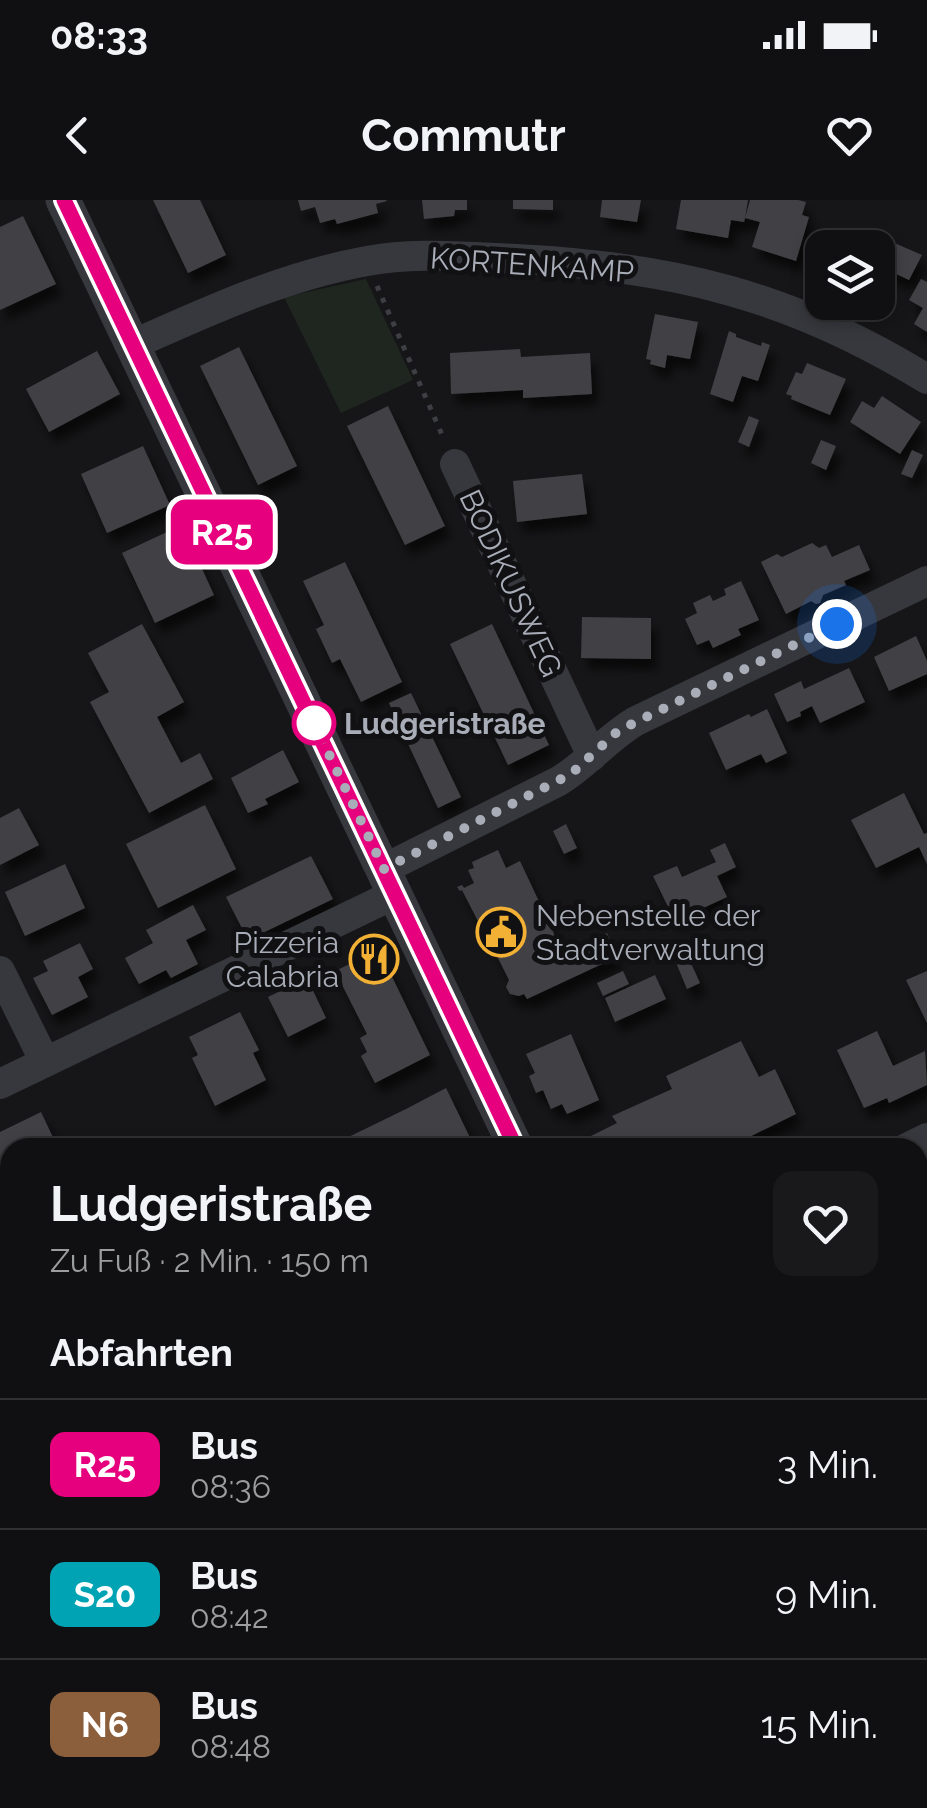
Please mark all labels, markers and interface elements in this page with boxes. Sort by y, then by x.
text: 08:33 [50,13,148,58]
icon: back [50,108,105,163]
icon: heart [822,108,877,163]
text: Commutr [361,109,566,162]
map controls [805,230,895,320]
button: layers [805,230,895,320]
street label: KORTENKAMP [429,240,635,290]
street label: BODIKUSWEG [453,484,569,682]
line badge: R25 [164,500,280,564]
text: R25 [191,512,253,553]
your location [812,599,862,649]
marker: Ludgeristraße [293,702,335,744]
place label: Ludgeristraße [344,706,545,741]
place label: Nebenstelle der Stadtverwaltung [536,898,765,967]
public building icon: Nebenstelle der Stadtverwaltung [475,906,527,958]
place label: Pizzeria Calabria [226,925,339,994]
restaurant icon: Pizzeria Calabria [348,933,400,985]
button: heart [773,1171,878,1276]
text: Ludgeristraße [50,1176,372,1232]
text: Zu Fuß · 2 Min. · 150 m [50,1242,369,1279]
text: Abfahrten [50,1330,233,1375]
text: Bus [190,1423,258,1468]
text: 3 Min. [777,1442,878,1487]
text: R25 [74,1444,136,1485]
text: 08:36 [190,1468,271,1505]
text: Bus [190,1553,258,1598]
text: 9 Min. [775,1572,878,1617]
text: S20 [74,1574,136,1615]
text: 08:42 [190,1598,269,1635]
text: Bus [190,1683,258,1728]
text: 15 Min. [760,1702,878,1747]
text: N6 [81,1704,129,1745]
text: 08:48 [190,1728,271,1765]

